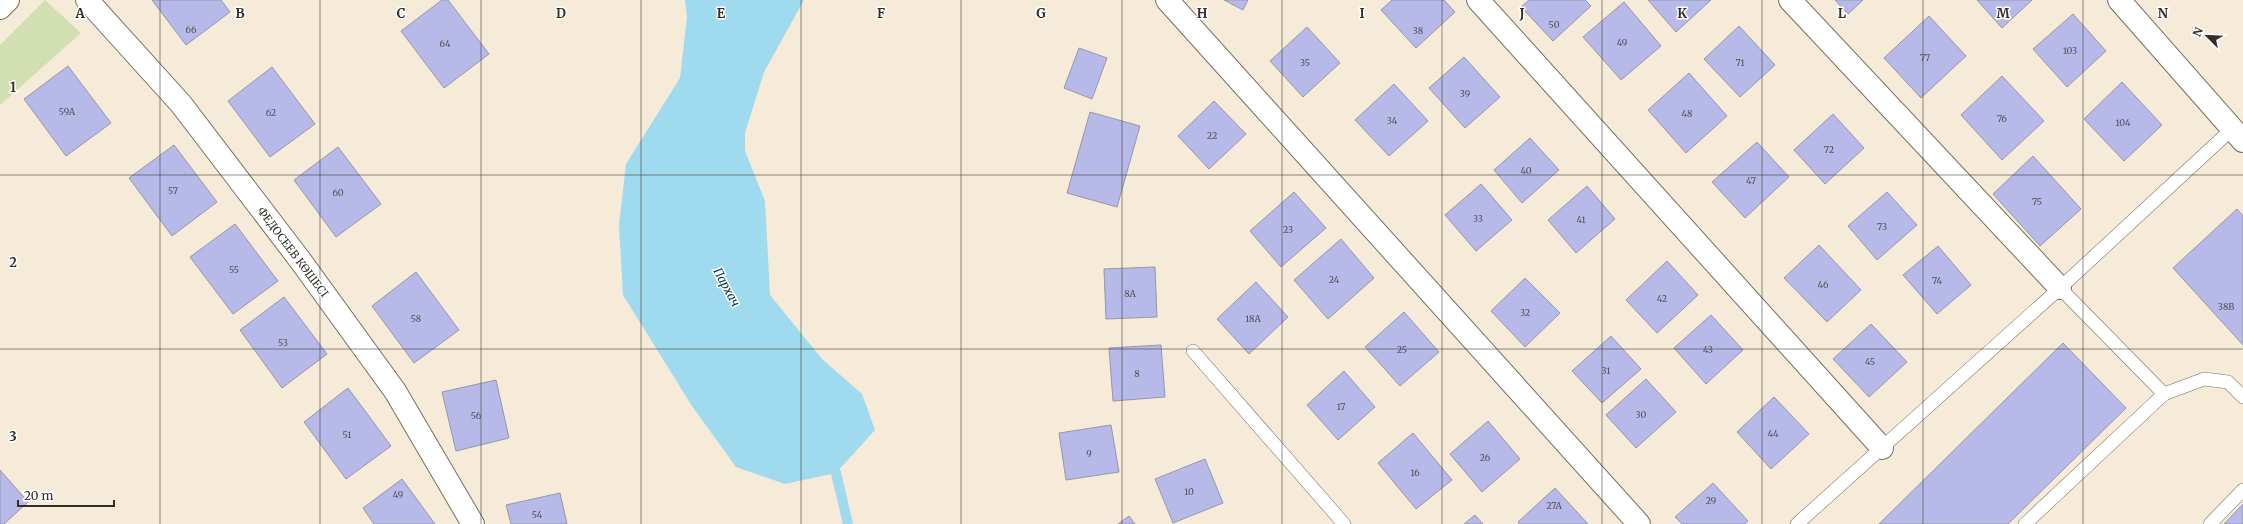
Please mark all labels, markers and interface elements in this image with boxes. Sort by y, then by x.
text: A [74,5,85,22]
text: B [235,5,245,22]
text: C [397,5,406,22]
text: D [556,5,566,22]
text: E [717,5,726,22]
text: F [877,5,885,22]
text: G [1036,5,1046,22]
text: H [1197,5,1208,22]
text: I [1359,5,1365,22]
text: J [1518,5,1525,22]
text: K [1677,5,1687,22]
text: L [1838,5,1847,22]
text: M [1996,5,2010,22]
text: N [2158,5,2169,22]
north arrow [2187,16,2227,56]
house number: 50 [1549,19,1560,30]
house number: 66 [186,24,197,35]
house number: 38 [1413,25,1423,36]
text: N [2190,25,2206,39]
house number: 49 [1617,37,1627,48]
house number: 64 [440,38,451,49]
house number: 103 [2063,45,2077,56]
house number: 77 [1920,52,1930,63]
house number: 35 [1300,57,1310,68]
house number: 71 [1735,57,1745,68]
text: 1 [10,79,16,96]
house number: 39 [1460,88,1470,99]
house number: 59А [59,106,76,117]
house number: 62 [266,107,276,118]
house number: 48 [1682,108,1692,119]
house number: 76 [1997,113,2008,124]
house number: 34 [1387,115,1398,126]
house number: 104 [2116,117,2131,128]
house number: 22 [1207,130,1217,141]
house number: 72 [1824,144,1834,155]
house number: 40 [1520,165,1532,176]
house number: 47 [1746,175,1756,186]
house number: 57 [168,185,178,196]
house number: 60 [332,187,344,198]
house number: 75 [2032,196,2042,207]
street label: ФЕДОСЕЕВ КӨШЕСІ [255,204,331,300]
house number: 33 [1473,213,1483,224]
house number: 41 [1577,214,1585,225]
house number: 73 [1877,221,1887,232]
house number: 23 [1283,224,1293,235]
text: 2 [9,254,17,271]
house number: 55 [229,264,239,275]
water label: Пархач [710,265,744,309]
house number: 24 [1329,274,1340,285]
house number: 74 [1932,275,1942,286]
house number: 46 [1818,279,1829,290]
house number: 8А [1124,288,1137,299]
house number: 42 [1657,293,1667,304]
house number: 38В [2218,301,2234,312]
house number: 32 [1520,307,1530,318]
house number: 58 [411,313,421,324]
house number: 18А [1245,313,1261,324]
house number: 53 [278,337,288,348]
house number: 25 [1397,344,1407,355]
house number: 43 [1703,344,1713,355]
house number: 45 [1865,356,1875,367]
house number: 31 [1602,365,1610,376]
house number: 8 [1134,368,1140,379]
house number: 17 [1337,401,1345,412]
house number: 30 [1636,409,1647,420]
house number: 56 [471,410,482,421]
text: 3 [9,428,17,445]
house number: 44 [1767,428,1779,439]
house number: 51 [343,429,351,440]
house number: 9 [1086,448,1092,459]
house number: 26 [1480,452,1491,463]
house number: 16 [1410,467,1420,478]
scale bar [18,482,114,508]
house number: 10 [1184,486,1194,497]
text: 20 m [24,488,53,503]
house number: 49 [393,489,403,500]
house number: 29 [1706,495,1716,506]
house number: 27А [1546,500,1562,511]
house number: 54 [532,509,543,520]

